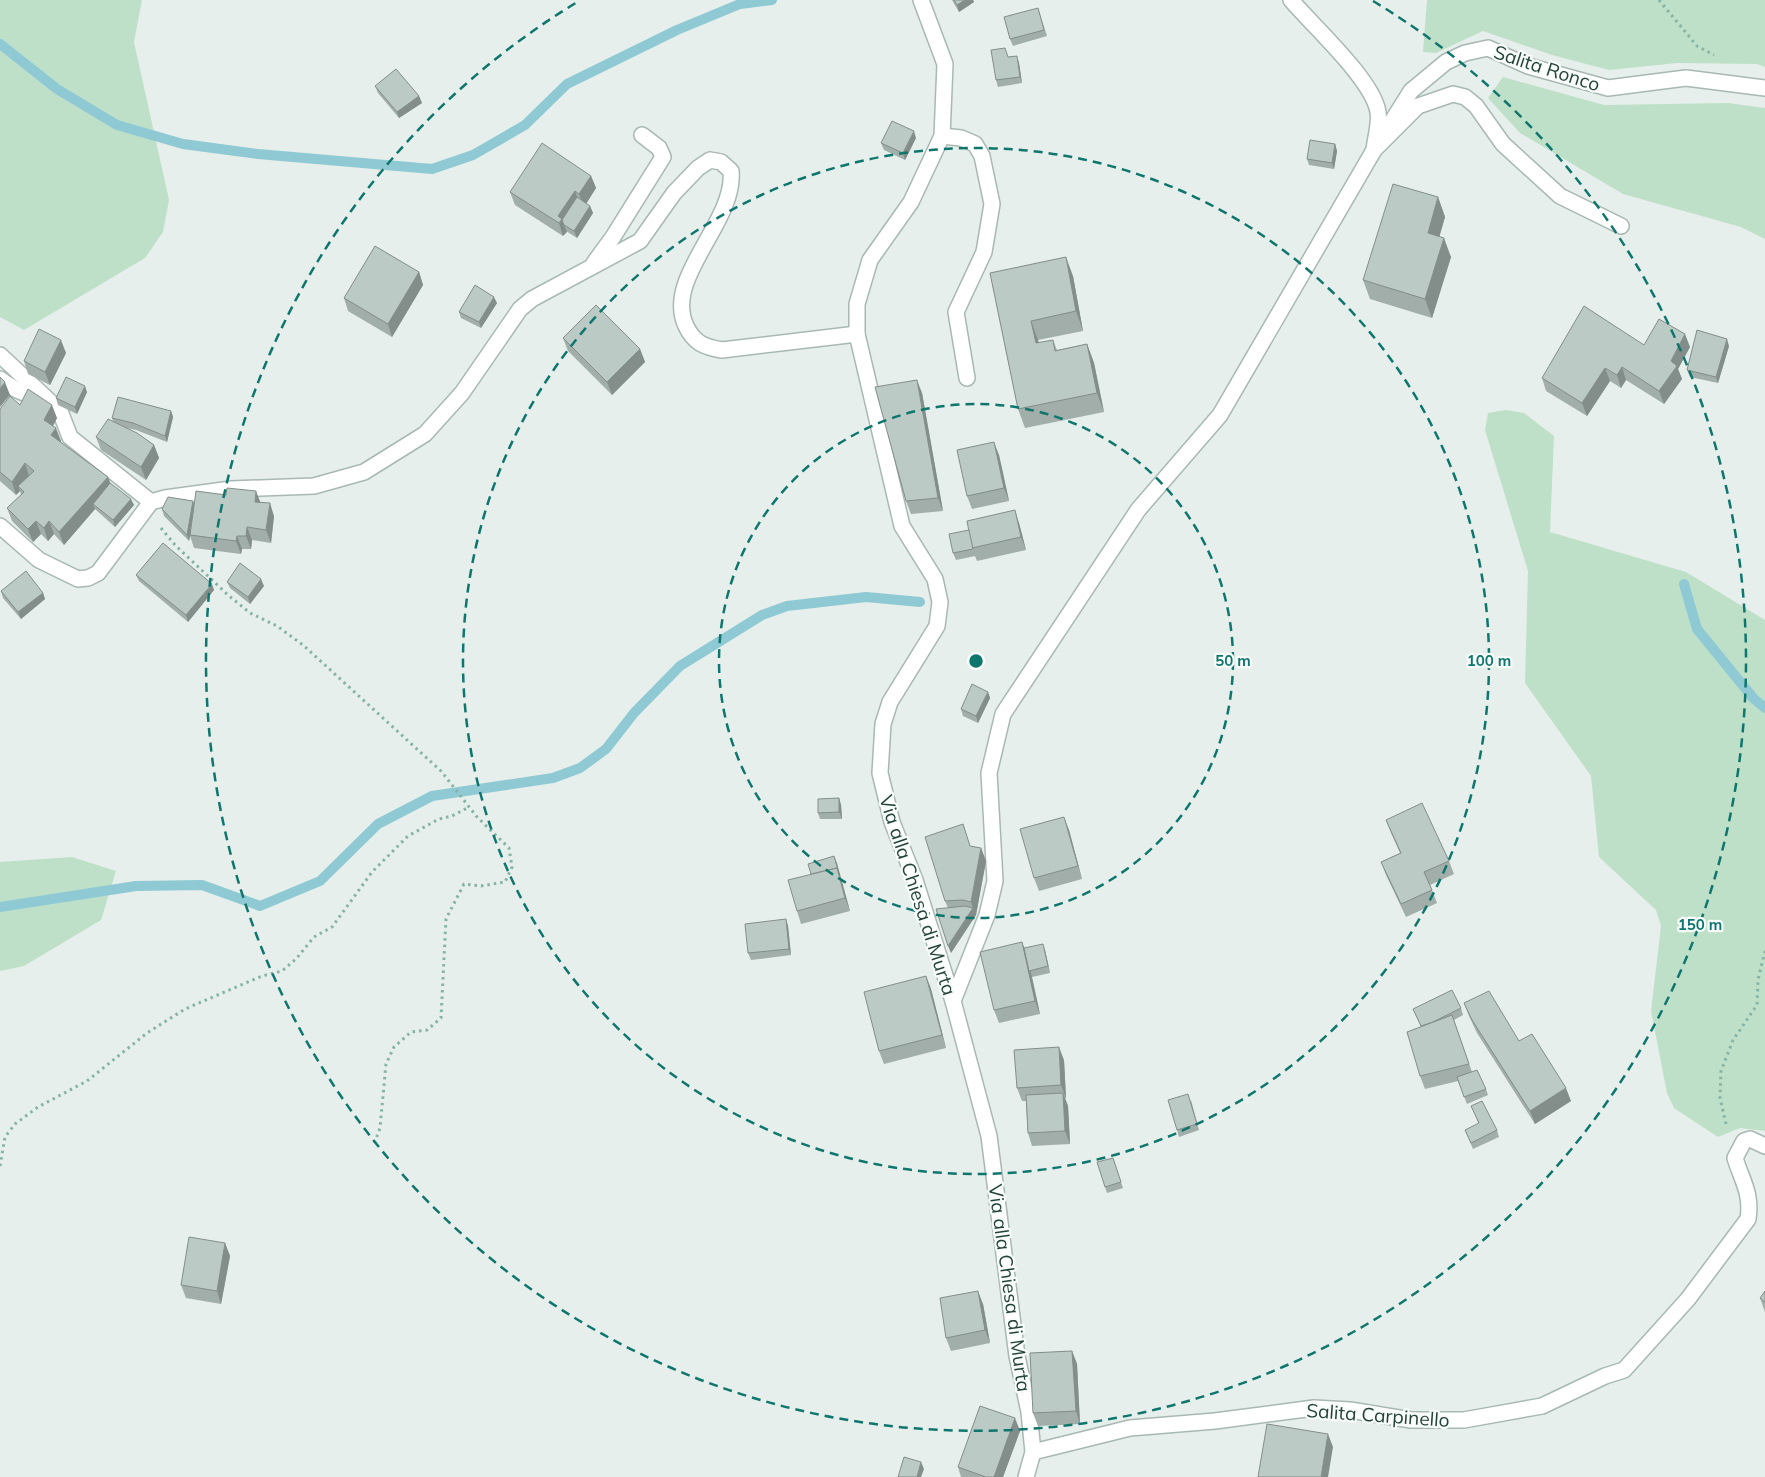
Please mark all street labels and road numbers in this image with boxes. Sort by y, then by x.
street label: Salita Ronco [1491,40,1603,96]
street label: Via alla Chiesa di Murta [874,792,962,998]
street label: Via alla Chiesa di Murta [984,1183,1036,1393]
street label: Salita Carpinello [1306,1398,1450,1432]

